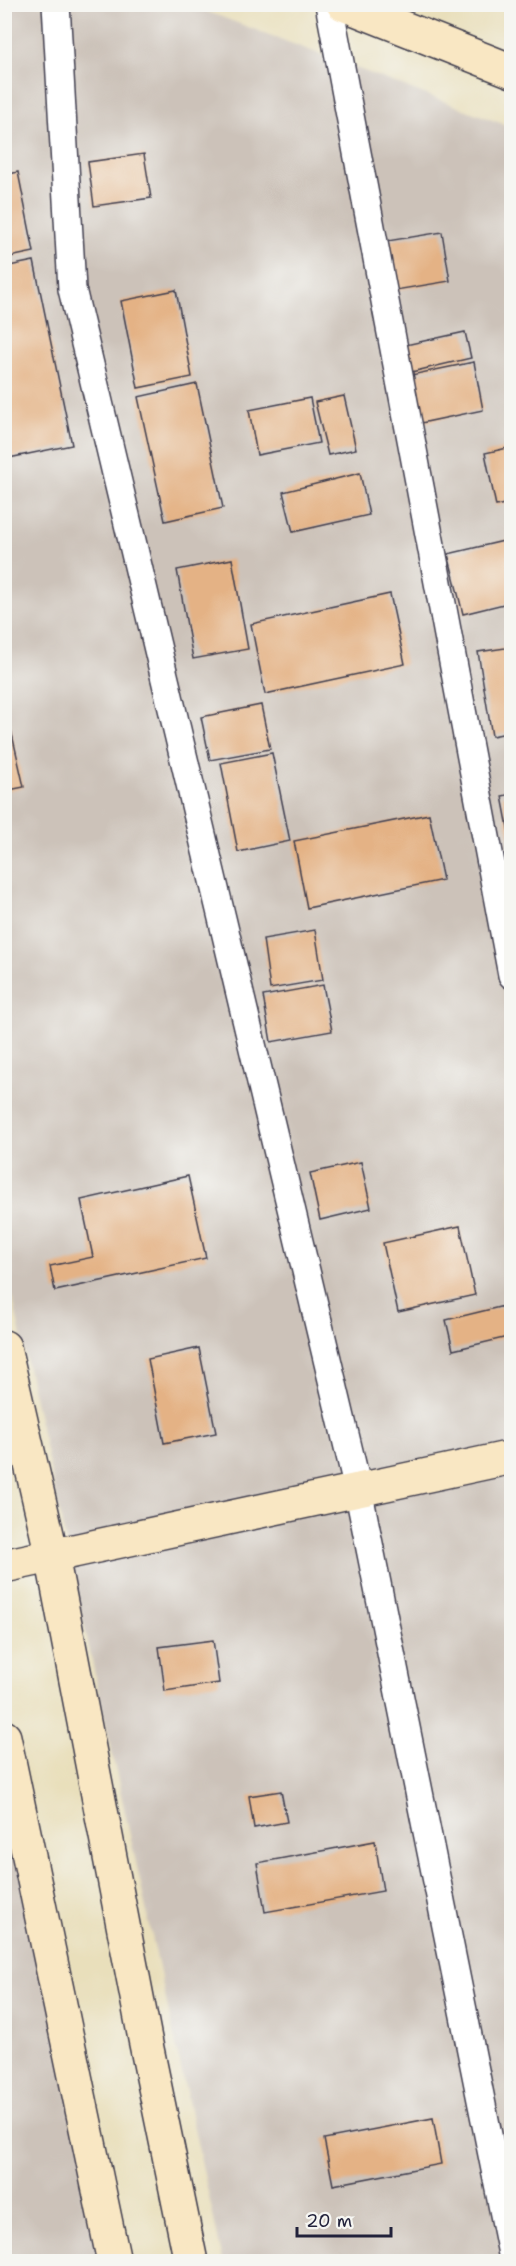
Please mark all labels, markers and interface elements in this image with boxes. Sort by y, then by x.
scale bar [297,2200,392,2238]
text: 20 m [306,2209,352,2233]

